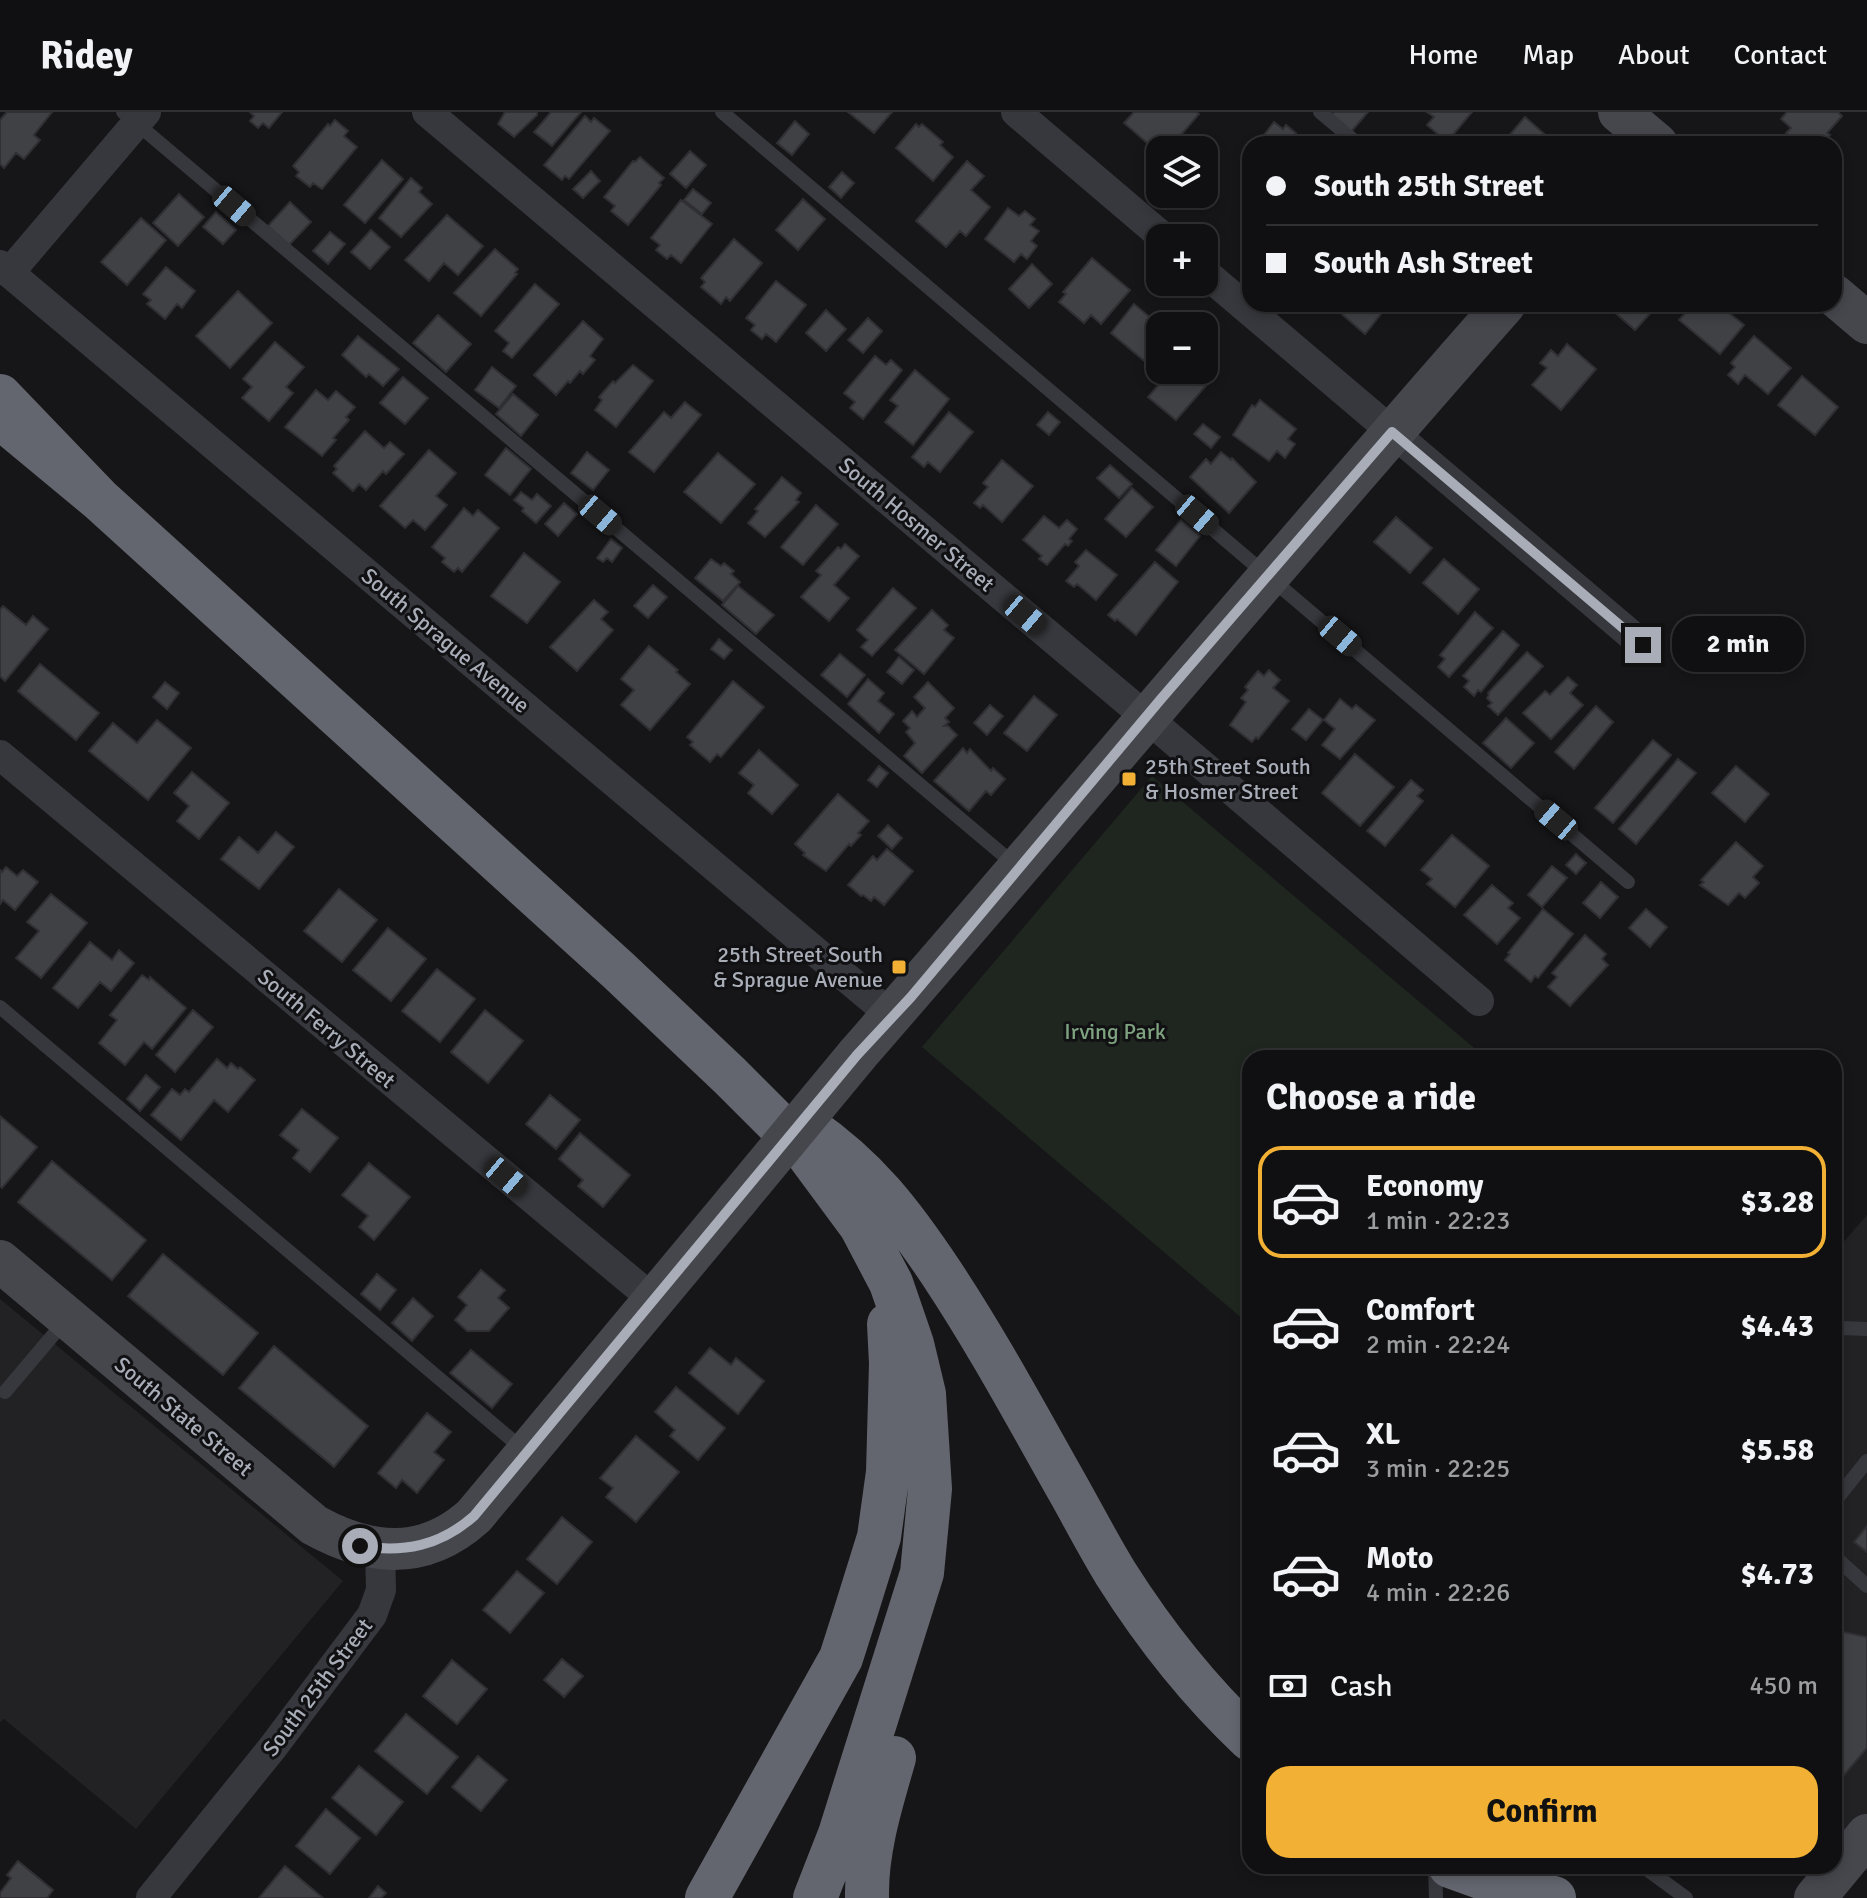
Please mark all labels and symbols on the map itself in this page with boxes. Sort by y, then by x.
car [208,181,260,231]
street label: South Hosmer Street [833,451,1000,598]
car [574,490,626,540]
car [1171,490,1223,540]
street label: South Sprague Avenue [356,562,535,719]
car [999,590,1051,640]
car [1314,611,1366,661]
callout: 2 min [1671,617,1803,673]
route end [1625,627,1661,663]
place label: 25th Street South & Hosmer Street [1145,753,1311,805]
marker: 25th Street South & Hosmer Street [1120,770,1138,788]
car [1530,795,1582,845]
place label: 25th Street South & Sprague Avenue [713,941,883,993]
marker: 25th Street South & Sprague Avenue [890,958,908,976]
street label: South Ferry Street [252,963,401,1094]
park label: Irving Park [1064,1018,1166,1045]
car [480,1152,532,1202]
street label: South State Street [109,1351,258,1482]
route start [342,1528,378,1564]
street label: South 25th Street [257,1613,378,1762]

